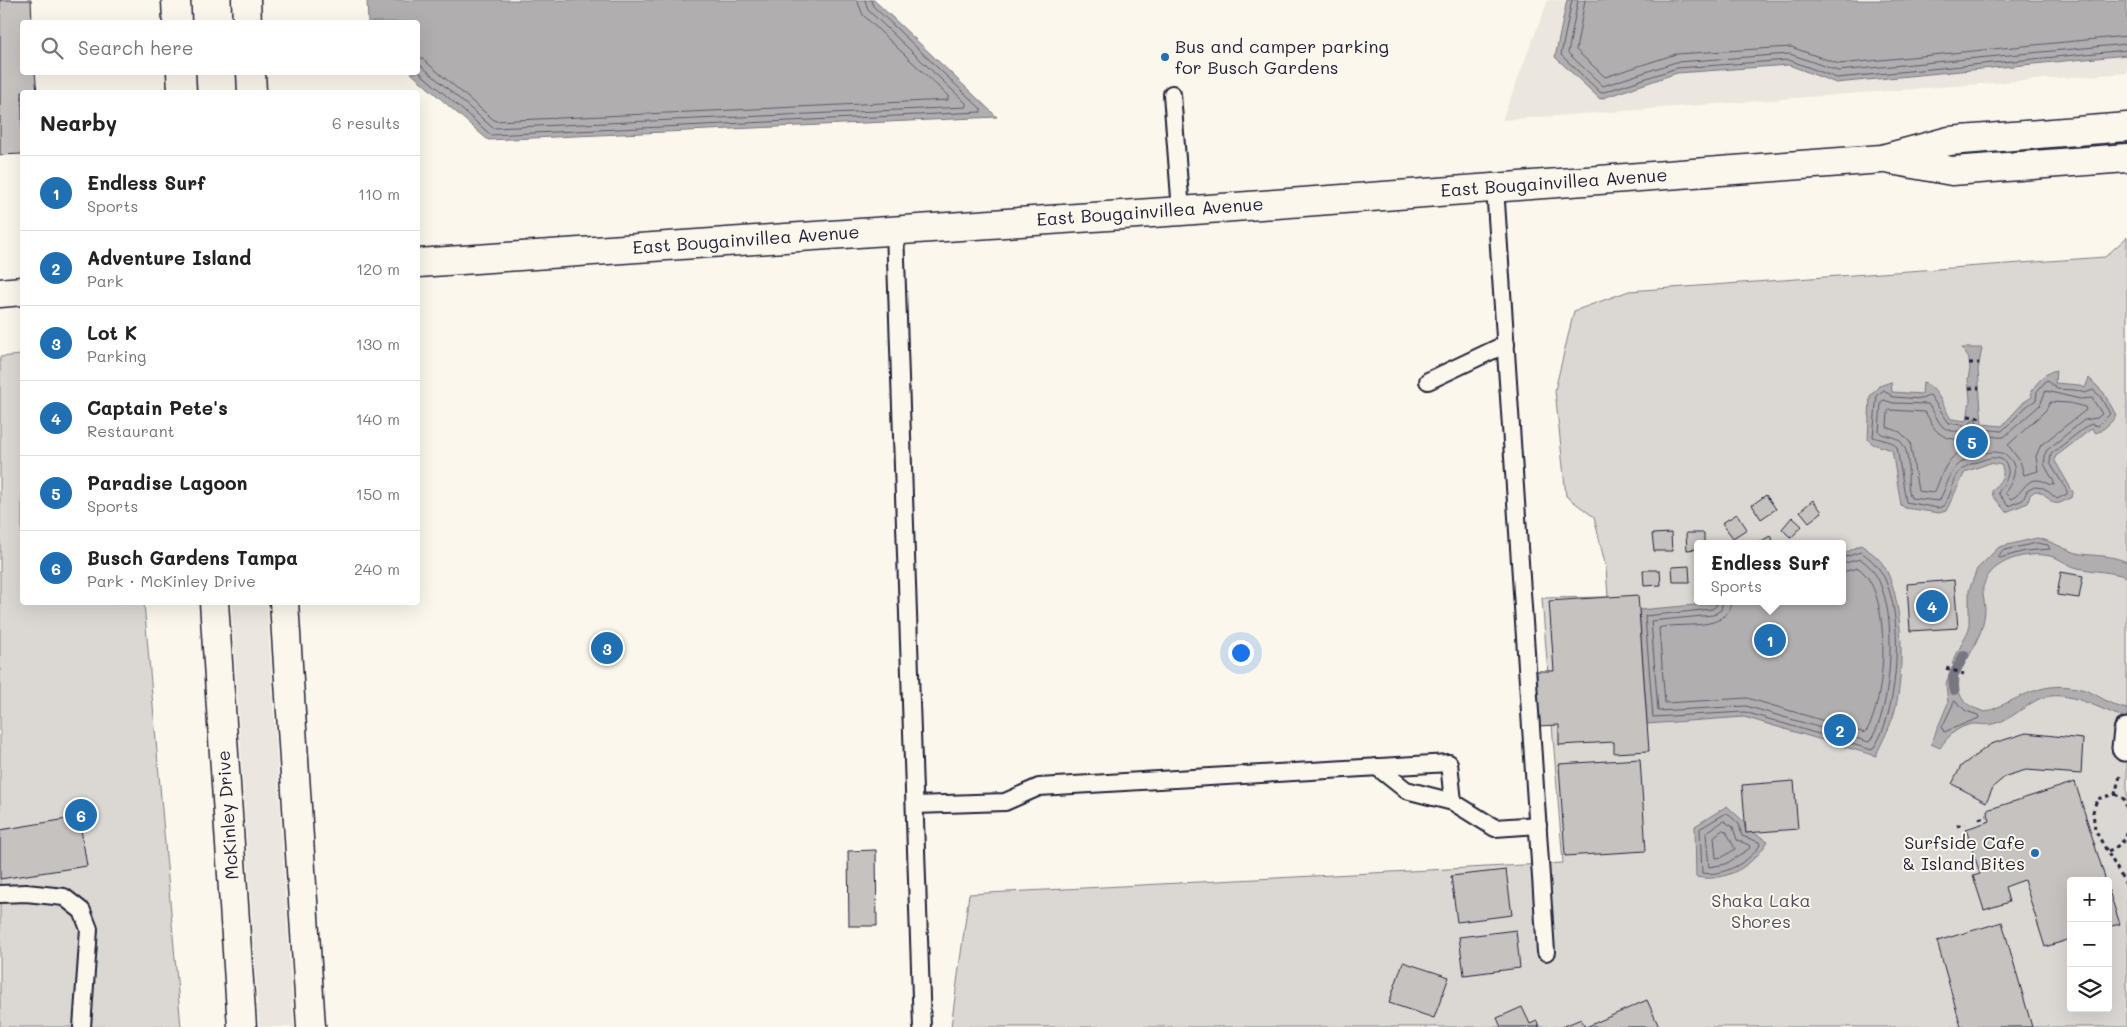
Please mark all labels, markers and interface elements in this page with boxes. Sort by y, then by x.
search box [20,20,420,75]
icon: search [38,34,66,62]
place label: Bus and camper parking for Busch Gardens [1175,34,1389,79]
text: Search here [78,35,194,60]
marker: Bus and camper parking for Busch Gardens [1159,51,1171,63]
text: Nearby [40,109,117,136]
text: 6 results [332,112,400,133]
street label: East Bougainvillea Avenue [1440,162,1668,202]
text: Endless Surf [87,170,205,195]
text: 1 [52,183,60,204]
text: 110 m [358,183,400,204]
street label: East Bougainvillea Avenue [1036,191,1264,231]
text: Sports [87,195,138,216]
street label: East Bougainvillea Avenue [632,219,860,259]
text: Adventure Island [87,245,251,270]
text: 2 [52,258,60,279]
text: 120 m [356,258,400,279]
text: Park [87,270,123,291]
text: Lot K [87,320,137,345]
text: 3 [51,333,61,354]
text: 130 m [356,333,400,354]
text: Parking [87,345,146,366]
text: Captain Pete's [87,395,228,420]
text: 4 [51,408,61,429]
text: 140 m [356,408,400,429]
text: Restaurant [87,420,175,441]
pin: 5 [1956,423,1988,461]
text: Paradise Lagoon [87,470,247,495]
text: 5 [51,483,61,504]
text: 150 m [356,483,400,504]
text: Sports [87,495,138,516]
popup [1694,540,1846,605]
text: Busch Gardens Tampa [87,545,298,570]
text: Endless Surf [1711,550,1829,575]
text: 6 [51,558,61,579]
text: 240 m [354,558,400,579]
text: Park · McKinley Drive [87,570,256,591]
text: Sports [1711,575,1762,596]
pin: 4 [1916,587,1948,625]
pin: 1 [1754,621,1786,659]
pin: 3 [591,629,623,667]
your location [1228,640,1254,666]
pin: 2 [1824,711,1856,749]
street label: McKinley Drive [211,750,243,881]
pin: 6 [65,796,97,834]
place label: Surfside Cafe & Island Bites [1902,830,2025,875]
marker: Surfside Cafe & Island Bites [2029,847,2041,859]
map controls [2067,877,2112,1012]
button: + [2067,877,2112,922]
park label: Shaka Laka Shores [1711,888,1811,933]
button: − [2067,922,2112,967]
button: layers [2067,967,2112,1012]

